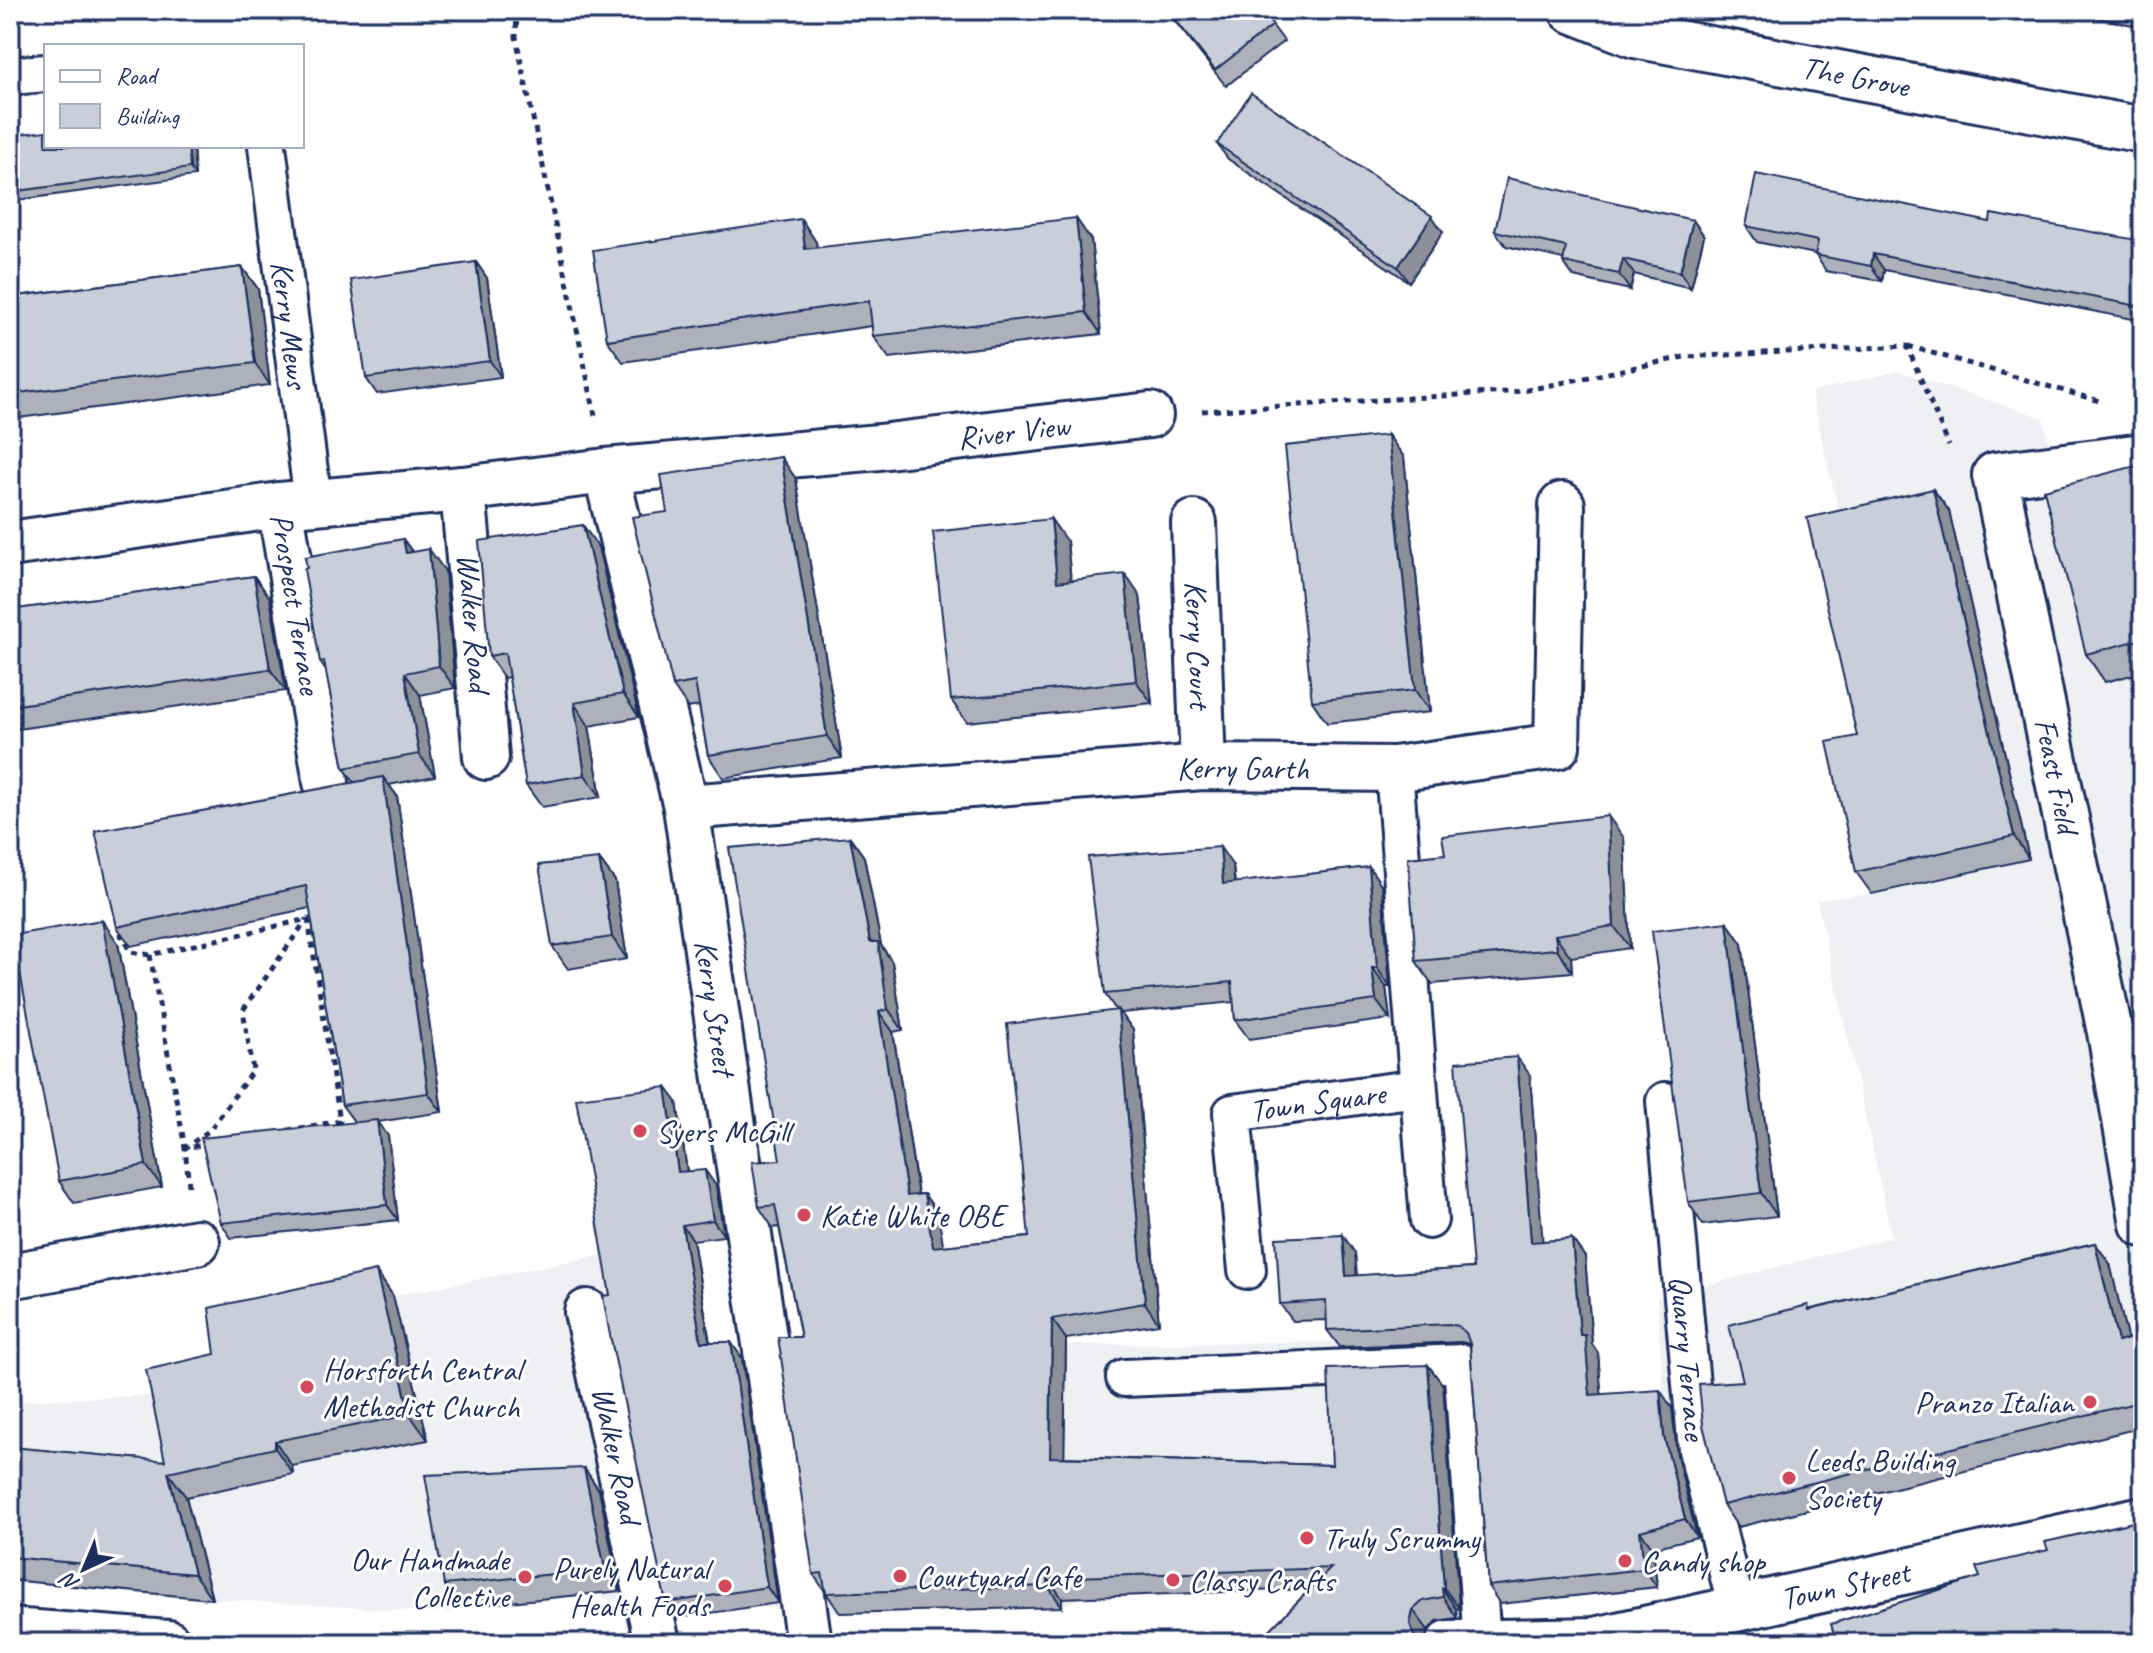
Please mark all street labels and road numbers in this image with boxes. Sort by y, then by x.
street label: The Grove [1799,46,1915,107]
street label: Kerry Mews [262,259,319,393]
street label: River View [955,404,1074,458]
street label: Prospect Terrace [261,510,332,700]
street label: Walker Road [448,552,501,698]
street label: Kerry Court [1176,580,1221,713]
street label: Feast Field [2025,715,2090,841]
street label: Kerry Garth [1175,746,1309,789]
street label: Kerry Street [685,937,746,1082]
street label: Town Square [1247,1072,1390,1131]
street label: Quarry Terrace [1661,1274,1717,1445]
street label: Walker Road [583,1383,653,1531]
street label: Town Street [1777,1550,1916,1619]

